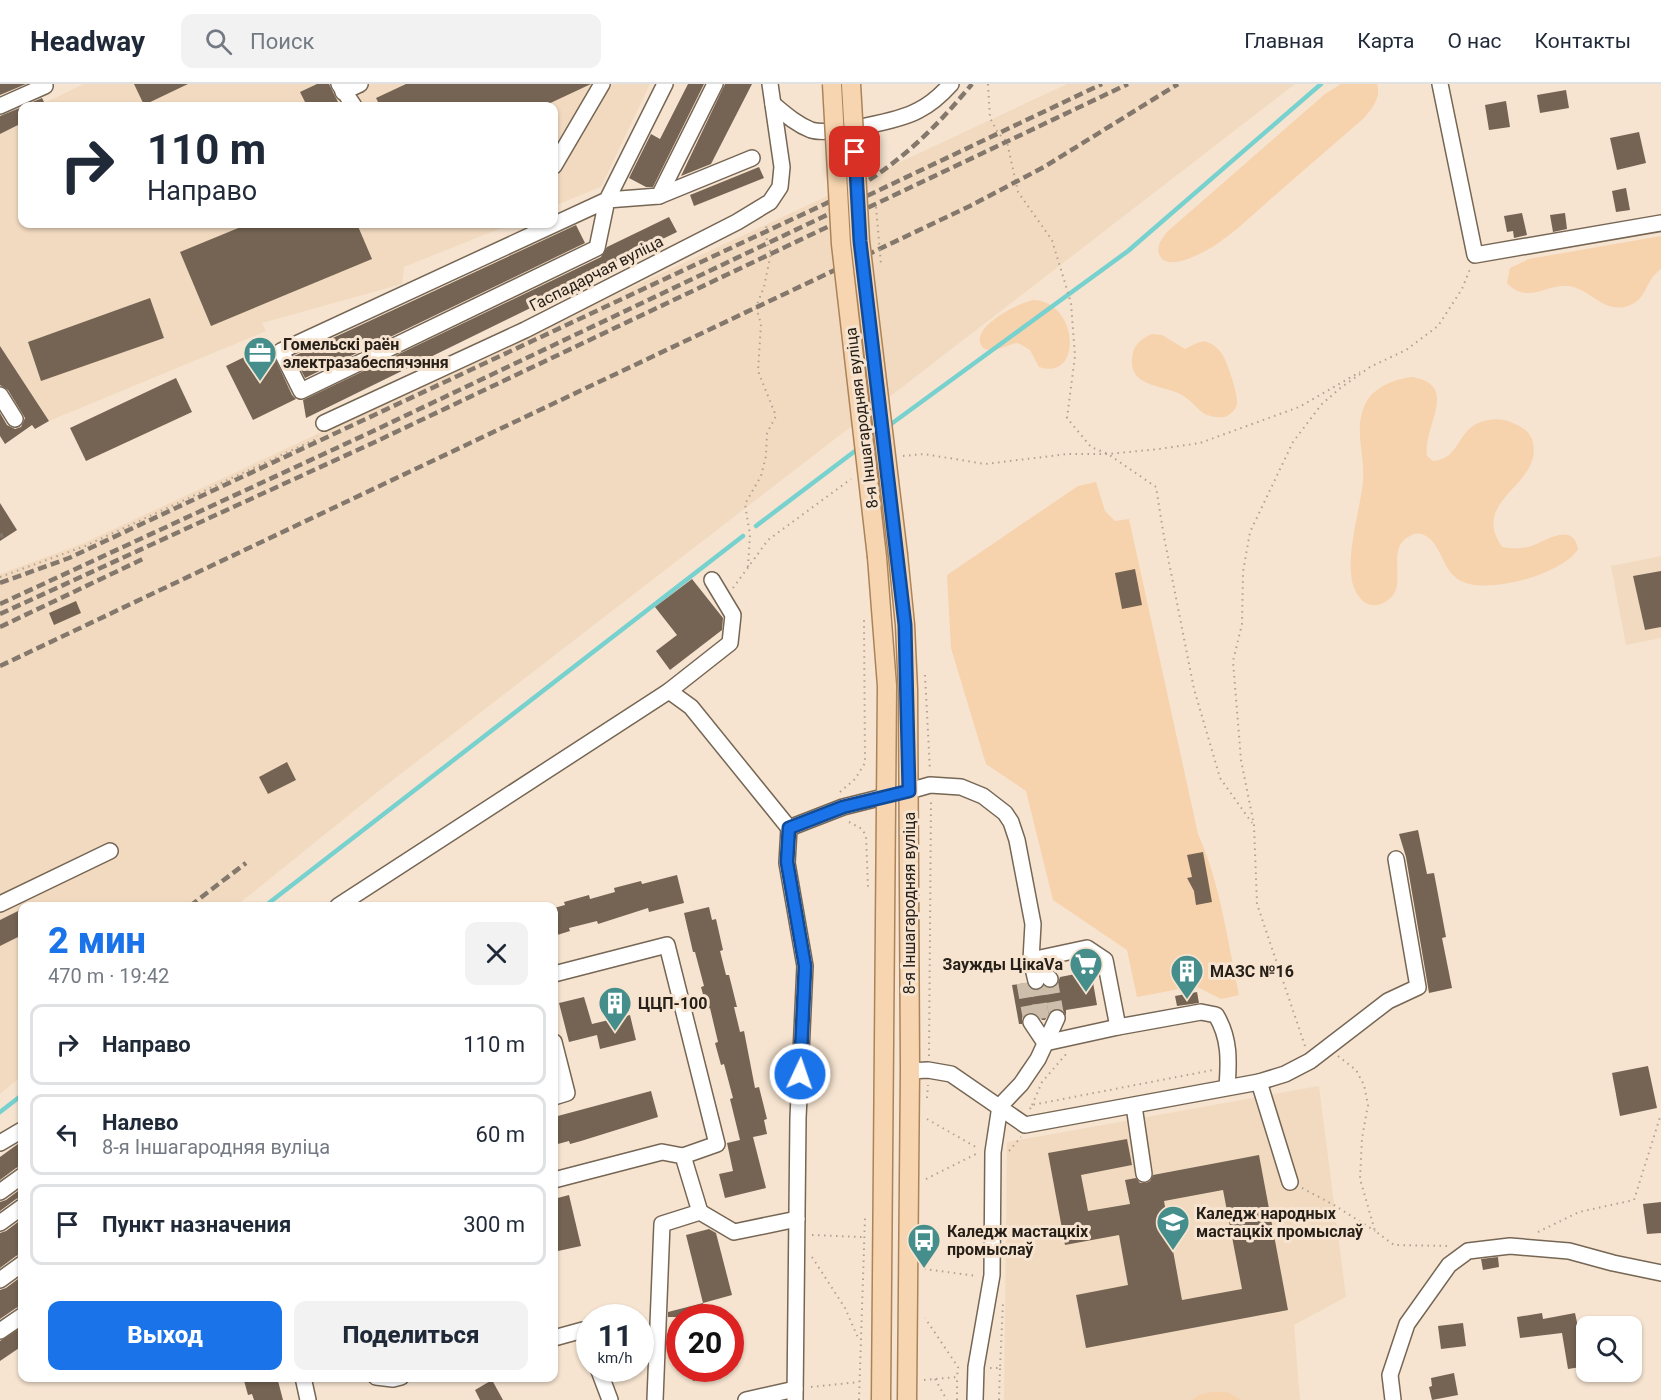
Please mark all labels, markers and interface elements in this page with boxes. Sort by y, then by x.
search box [181,14,601,68]
text: Headway [30,25,145,58]
icon: search [202,25,235,58]
text: Поиск [250,29,314,54]
text: Главная [1244,29,1324,53]
text: Карта [1357,29,1414,53]
text: О нас [1447,29,1502,53]
text: Контакты [1535,29,1631,53]
text: 110 m [147,125,266,174]
icon: right [48,126,126,204]
pin [829,126,880,177]
icon: arrive [838,135,871,168]
text: Направо [147,175,257,207]
street label: Гаспадарчая вуліца [526,232,666,315]
street label: 8-я Іншагародняя вуліца [841,326,882,510]
office icon: Гомельскі раён электразабеспячэння [242,335,278,382]
place label: Гомельскі раён электразабеспячэння [283,335,449,372]
street label: 8-я Іншагародняя вуліца [900,812,919,994]
text: 2 мин [48,920,146,962]
button: close [465,922,528,985]
supermarket icon: Заужды ЦікаVа [1068,946,1104,993]
building icon: МАЗС №16 [1169,953,1205,1000]
place label: Заужды ЦікаVа [943,955,1063,974]
place label: МАЗС №16 [1210,962,1294,981]
text: 470 m · 19:42 [48,964,169,988]
building icon: ЦЦП-100 [597,985,633,1032]
place label: ЦЦП-100 [638,994,707,1013]
icon: right [51,1028,84,1061]
text: Направо [102,1032,191,1057]
text: 110 m [463,1032,525,1057]
position arrow [768,1042,832,1106]
text: Налево [102,1110,179,1135]
icon: left [51,1118,84,1151]
text: 60 m [476,1122,525,1147]
text: 8-я Іншагародняя вуліца [102,1135,330,1159]
school or university icon: Каледж народных мастацкіх промыслаў [1155,1204,1191,1251]
place label: Каледж народных мастацкіх промыслаў [1196,1204,1364,1241]
icon: arrive [51,1208,84,1241]
text: Пункт назначения [102,1212,291,1237]
text: 300 m [463,1212,525,1237]
bus stop icon: Каледж мастацкіх промыслаў [906,1222,942,1269]
place label: Каледж мастацкіх промыслаў [947,1222,1089,1259]
button: Выход [48,1301,282,1370]
button: Поделиться [294,1301,528,1370]
speed limit sign: 20 [666,1304,744,1382]
map controls [1576,1316,1642,1382]
button: search [1576,1316,1642,1382]
text: 11 [598,1318,632,1353]
text: km/h [597,1349,633,1367]

